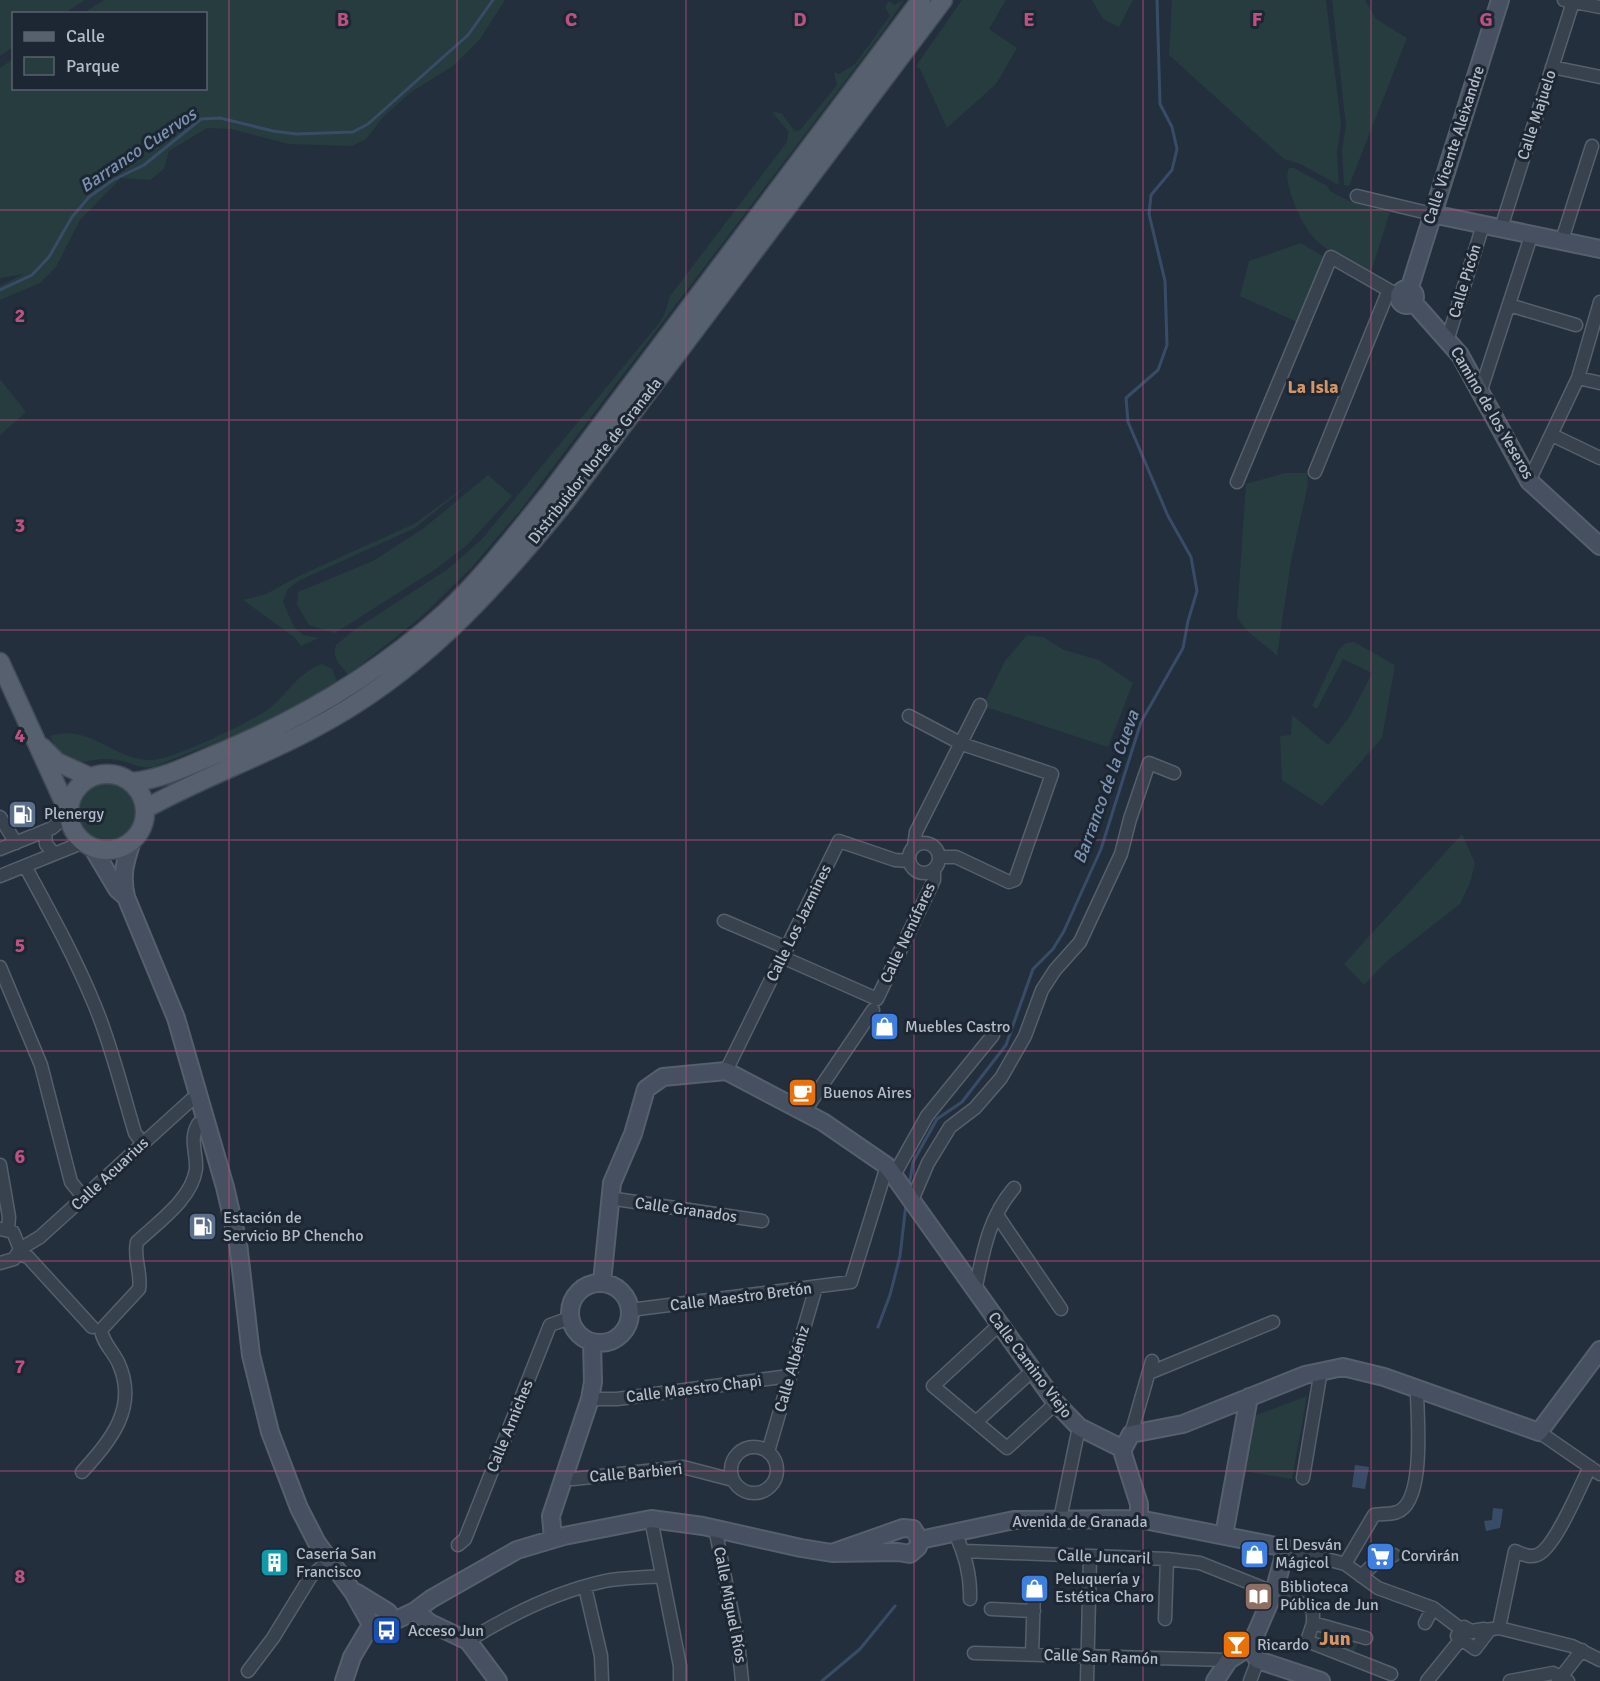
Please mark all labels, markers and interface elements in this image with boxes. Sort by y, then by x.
text: B [337,7,349,32]
text: C [565,7,577,32]
text: D [793,7,807,32]
text: E [1023,7,1035,32]
text: F [1252,7,1263,32]
text: G [1479,7,1493,32]
legend [12,12,207,90]
text: Calle [66,25,105,47]
text: Parque [66,55,120,77]
street label: Calle Vicente Aleixandre [1419,63,1489,227]
street label: Calle Majuelo [1513,68,1561,162]
water label: Barranco Cuervos [76,102,202,197]
street label: Calle Picón [1444,242,1486,320]
text: 2 [15,303,25,328]
street label: Camino de los Yeseros [1446,343,1538,483]
street label: Distribuidor Norte de Granada [524,374,666,548]
district label: La Isla [1287,376,1339,398]
text: 3 [15,513,25,538]
water label: Barranco de la Cueva [1068,707,1144,867]
text: 4 [15,723,26,748]
fuel station icon: Plenergy [7,798,39,830]
place label: Plenergy [44,804,105,824]
street label: Calle Los Jazmines [762,861,836,985]
street label: Calle Nenúfares [876,880,940,986]
text: 5 [15,933,25,958]
shop icon: Muebles Castro [868,1011,900,1043]
place label: Muebles Castro [905,1017,1010,1037]
cafe icon: Buenos Aires [786,1077,818,1109]
place label: Buenos Aires [823,1083,912,1103]
street label: Calle Acuarius [67,1133,153,1215]
text: 6 [15,1144,26,1169]
street label: Calle Granados [634,1193,738,1227]
place label: Estación de Servicio BP Chencho [223,1208,364,1246]
fuel station icon: Estación de Servicio BP Chencho [186,1211,218,1243]
street label: Calle Maestro Bretón [669,1278,813,1316]
street label: Calle Camino Viejo [984,1308,1076,1422]
street label: Calle Albéniz [770,1323,814,1415]
text: 7 [15,1354,26,1379]
street label: Calle Maestro Chapi [625,1371,763,1407]
street label: Calle Arniches [482,1377,538,1475]
street label: Calle Barbieri [589,1459,683,1487]
street label: Avenida de Granada [1012,1512,1148,1532]
place label: El Desván Mágicol [1275,1535,1342,1573]
shop icon: El Desván Mágicol [1238,1538,1270,1570]
supermarket icon: Corvirán [1364,1540,1396,1572]
place label: Casería San Francisco [296,1544,377,1582]
street label: Calle Miguel Ríos [709,1545,751,1665]
street label: Calle Juncaril [1057,1545,1152,1569]
place label: Corvirán [1401,1546,1459,1566]
building icon: Casería San Francisco [259,1547,291,1579]
text: 8 [15,1564,26,1589]
place label: Peluquería y Estética Charo [1055,1569,1154,1607]
shop icon: Peluquería y Estética Charo [1018,1572,1050,1604]
place label: Biblioteca Pública de Jun [1280,1577,1379,1615]
library icon: Biblioteca Pública de Jun [1243,1580,1275,1612]
bus stop icon: Acceso Jun [371,1615,403,1647]
place label: Acceso Jun [408,1621,484,1641]
district label: Jun [1319,1626,1351,1651]
bar icon: Ricardo [1220,1629,1252,1661]
place label: Ricardo [1257,1635,1309,1655]
street label: Calle San Ramón [1043,1645,1159,1669]

